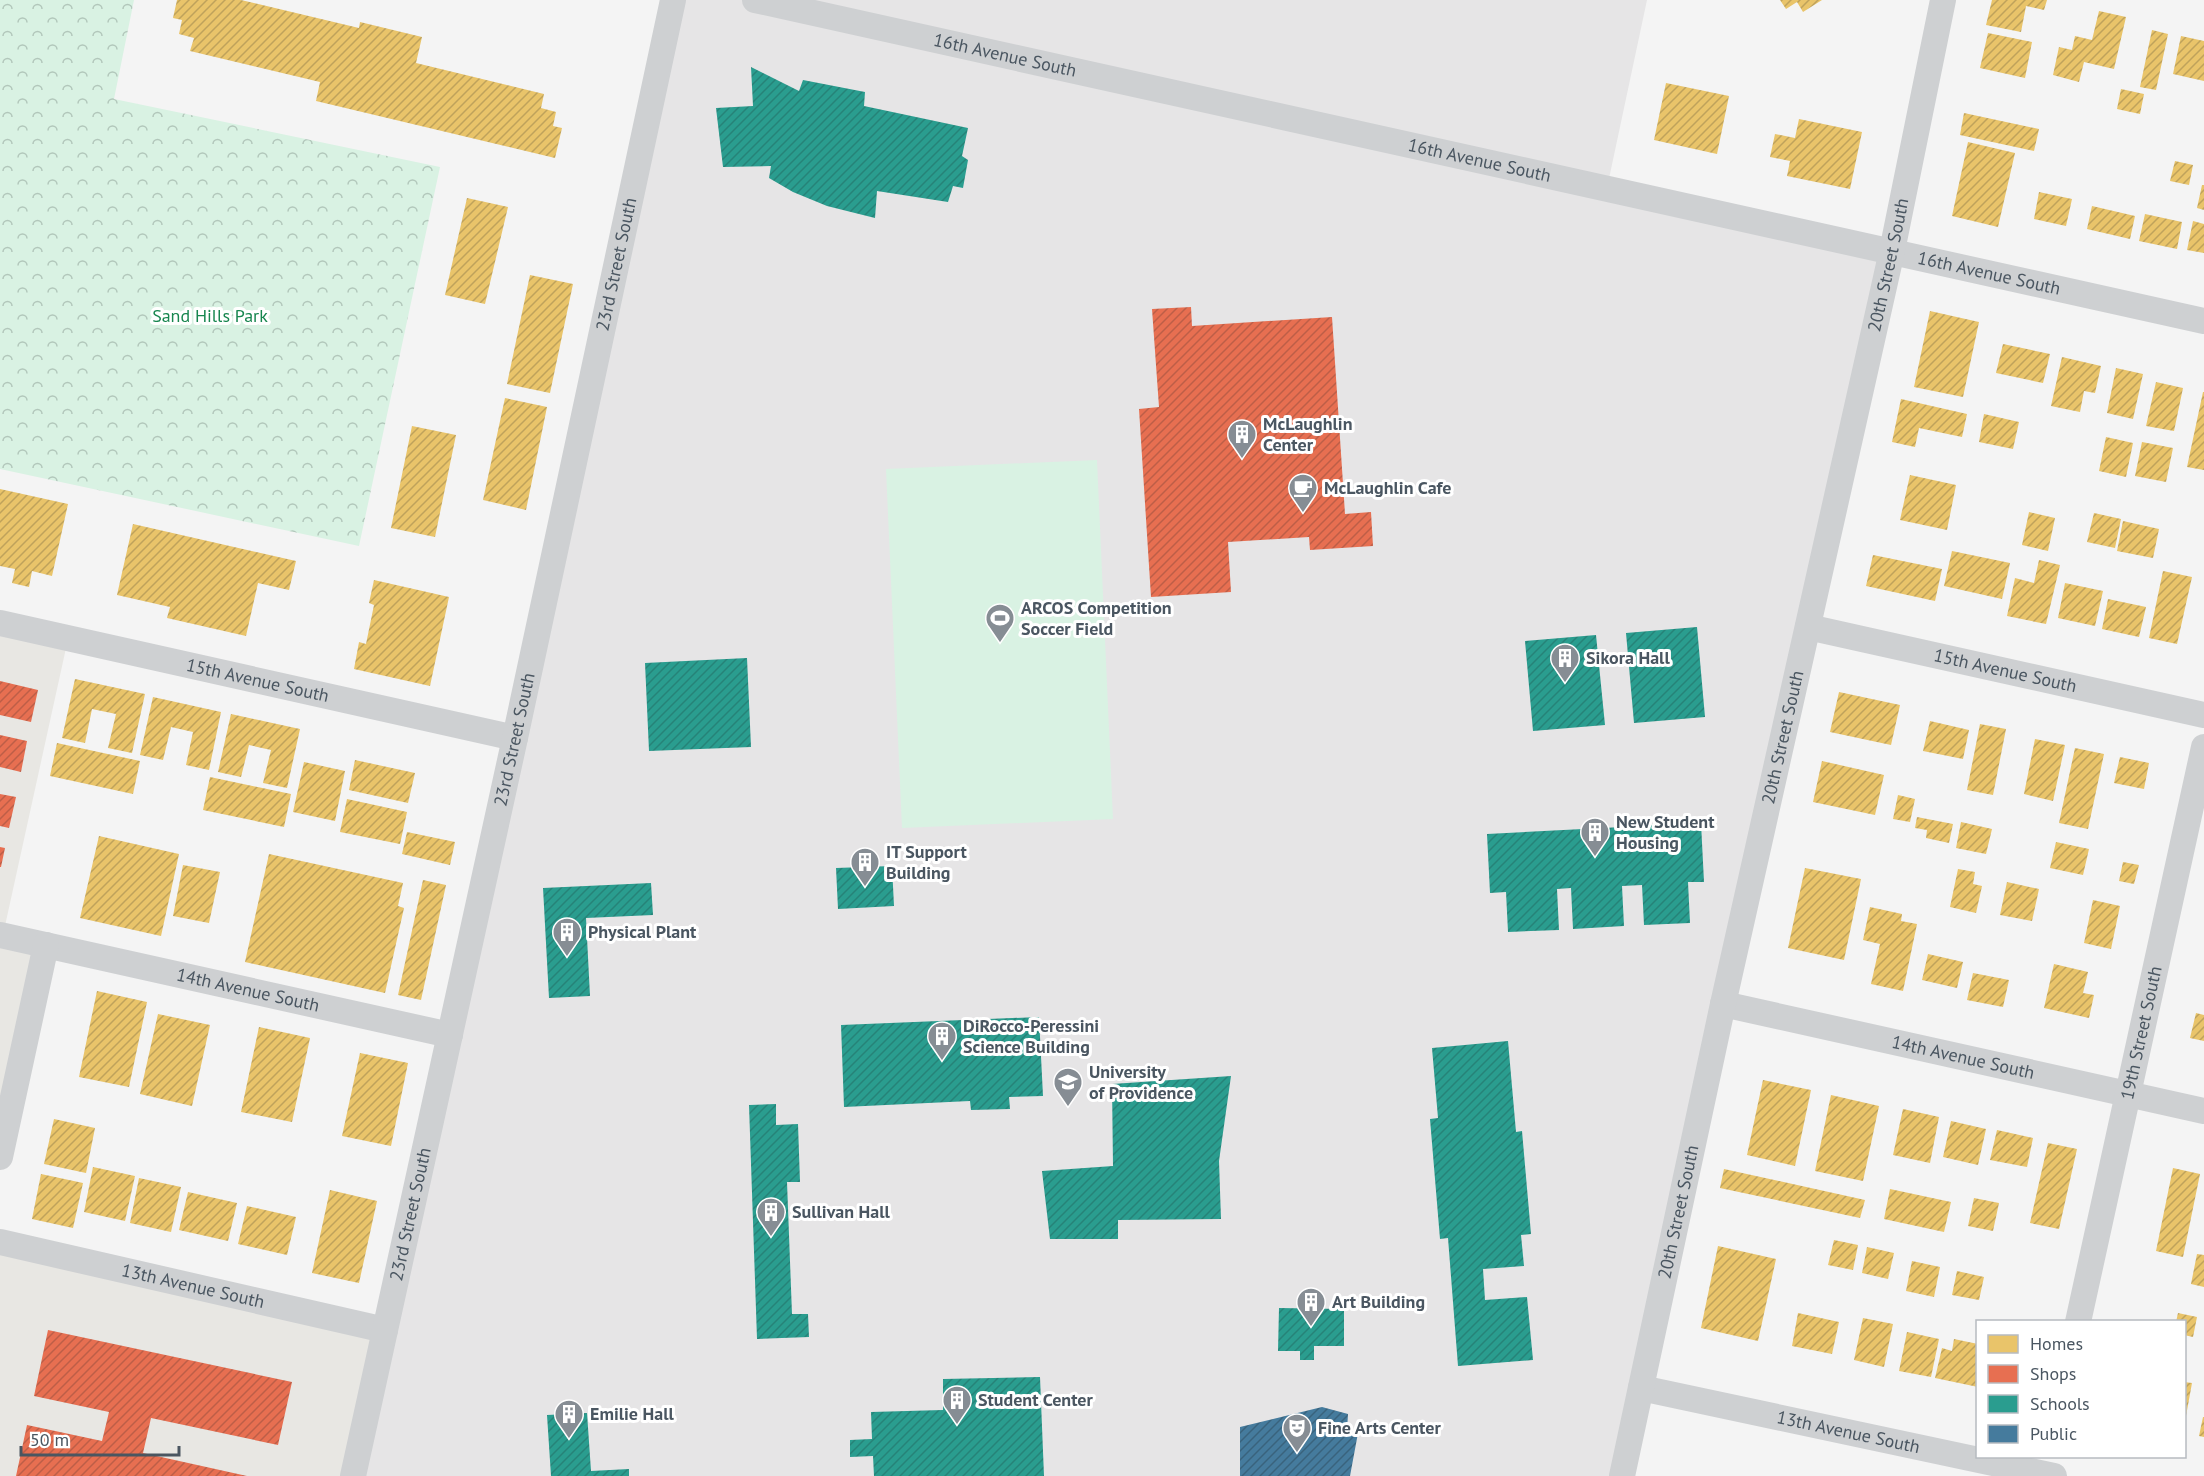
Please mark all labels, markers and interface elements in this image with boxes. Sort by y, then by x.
street label: 16th Avenue South [931,28,1079,82]
street label: 16th Avenue South [1406,133,1553,187]
street label: 23rd Street South [590,195,641,333]
street label: 20th Street South [1862,196,1913,334]
street label: 16th Avenue South [1916,246,2063,300]
park label: Sand Hills Park [152,304,268,327]
place label: McLaughlin Center [1263,412,1352,456]
building icon: McLaughlin Center [1226,418,1258,460]
cafe icon: McLaughlin Cafe [1287,472,1319,514]
place label: McLaughlin Cafe [1324,476,1451,499]
place label: ARCOS Competition Soccer Field [1021,596,1172,640]
sports icon: ARCOS Competition Soccer Field [984,602,1016,644]
building icon: Sikora Hall [1549,642,1581,684]
street label: 15th Avenue South [1932,643,2079,697]
place label: Sikora Hall [1586,646,1670,669]
street label: 15th Avenue South [184,653,331,707]
street label: 20th Street South [1756,668,1808,806]
street label: 23rd Street South [488,671,540,808]
place label: New Student Housing [1616,810,1715,854]
building icon: New Student Housing [1579,816,1611,858]
place label: IT Support Building [886,840,967,884]
building icon: IT Support Building [849,846,881,888]
building icon: Physical Plant [551,916,583,958]
place label: Physical Plant [588,920,697,943]
street label: 14th Avenue South [174,963,322,1017]
street label: 19th Street South [2115,964,2167,1102]
place label: DiRocco-Peressini Science Building [963,1014,1099,1058]
building icon: DiRocco-Peressini Science Building [926,1020,958,1062]
street label: 14th Avenue South [1890,1030,2037,1084]
place label: University of Providence [1089,1060,1193,1104]
school or university icon: University of Providence [1052,1066,1084,1108]
street label: 20th Street South [1653,1143,1703,1281]
street label: 23rd Street South [384,1145,436,1283]
building icon: Sullivan Hall [755,1196,787,1238]
place label: Sullivan Hall [792,1200,890,1223]
street label: 13th Avenue South [120,1258,267,1313]
building icon: Art Building [1295,1286,1327,1328]
place label: Art Building [1332,1290,1425,1313]
legend [1976,1320,2186,1458]
text: Homes [2030,1332,2083,1355]
text: Shops [2030,1362,2076,1385]
building icon: Student Center [941,1384,973,1426]
place label: Student Center [978,1388,1093,1411]
text: Schools [2030,1392,2090,1415]
building icon: Emilie Hall [553,1398,585,1440]
place label: Emilie Hall [590,1402,674,1425]
street label: 13th Avenue South [1775,1405,1922,1458]
theatre icon: Fine Arts Center [1281,1412,1313,1454]
place label: Fine Arts Center [1318,1416,1441,1439]
scale bar [21,1419,178,1457]
text: Public [2030,1422,2077,1445]
text: 50 m [30,1428,69,1451]

